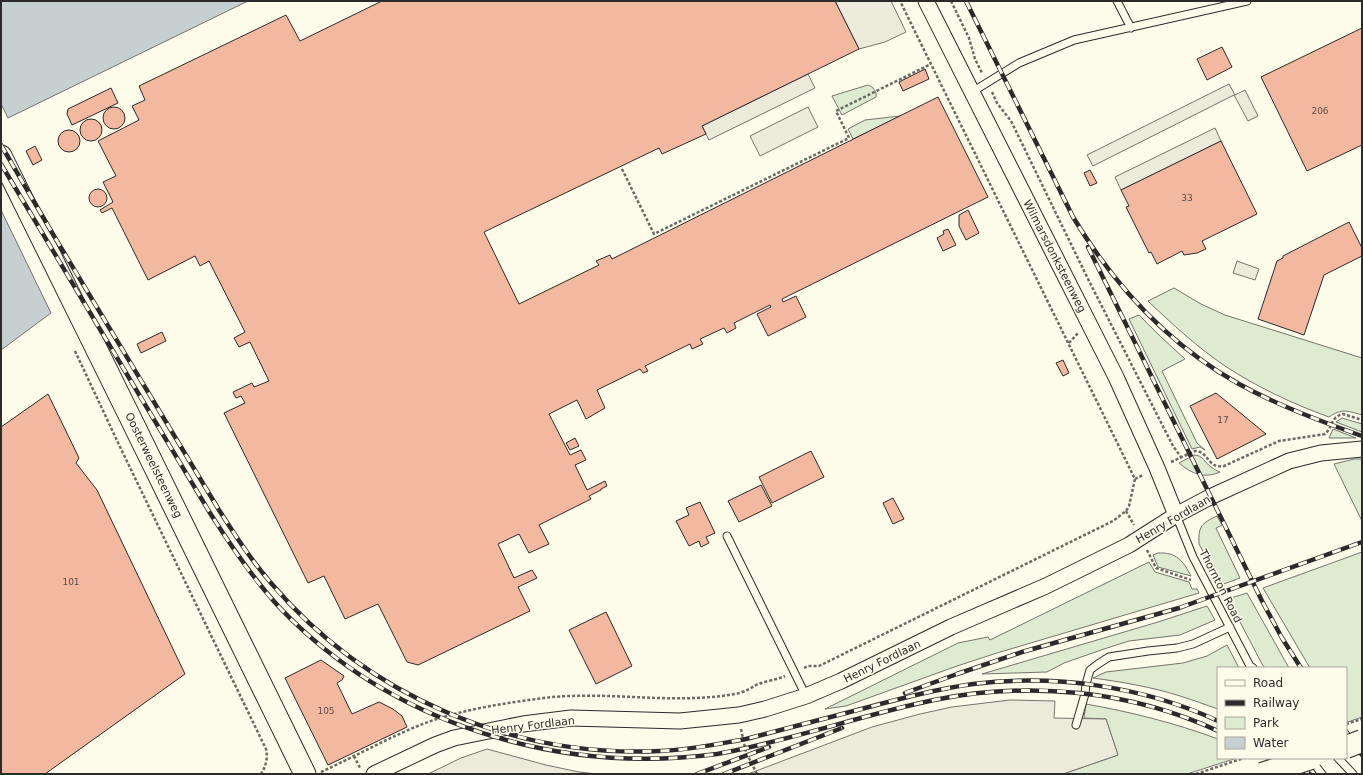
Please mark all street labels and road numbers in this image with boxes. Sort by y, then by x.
street label: Wilmarsdonksteenweg [1020,198,1089,315]
street label: Oosterweelsteenweg [122,410,185,520]
street label: Henry Fordlaan [1134,493,1213,546]
street label: Thornton Road [1196,546,1245,625]
street label: Henry Fordlaan [842,637,923,686]
street label: Henry Fordlaan [491,714,576,737]

